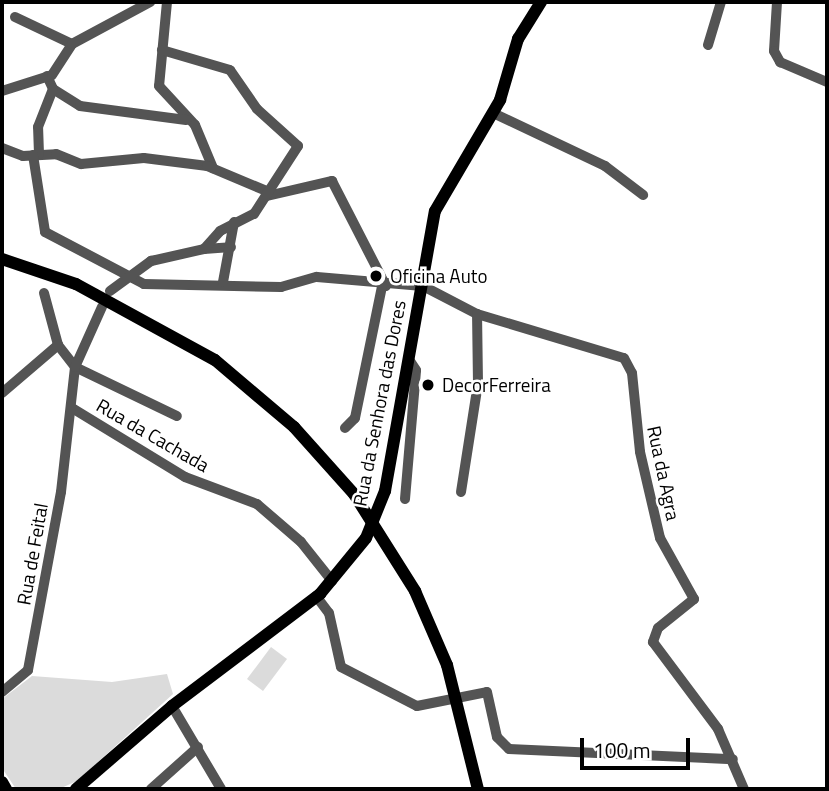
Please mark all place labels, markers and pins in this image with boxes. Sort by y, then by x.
place label: Oficina Auto [390,265,487,287]
marker: Oficina Auto [368,268,384,284]
place label: DecorFerreira [442,374,551,396]
marker: DecorFerreira [420,377,436,393]

